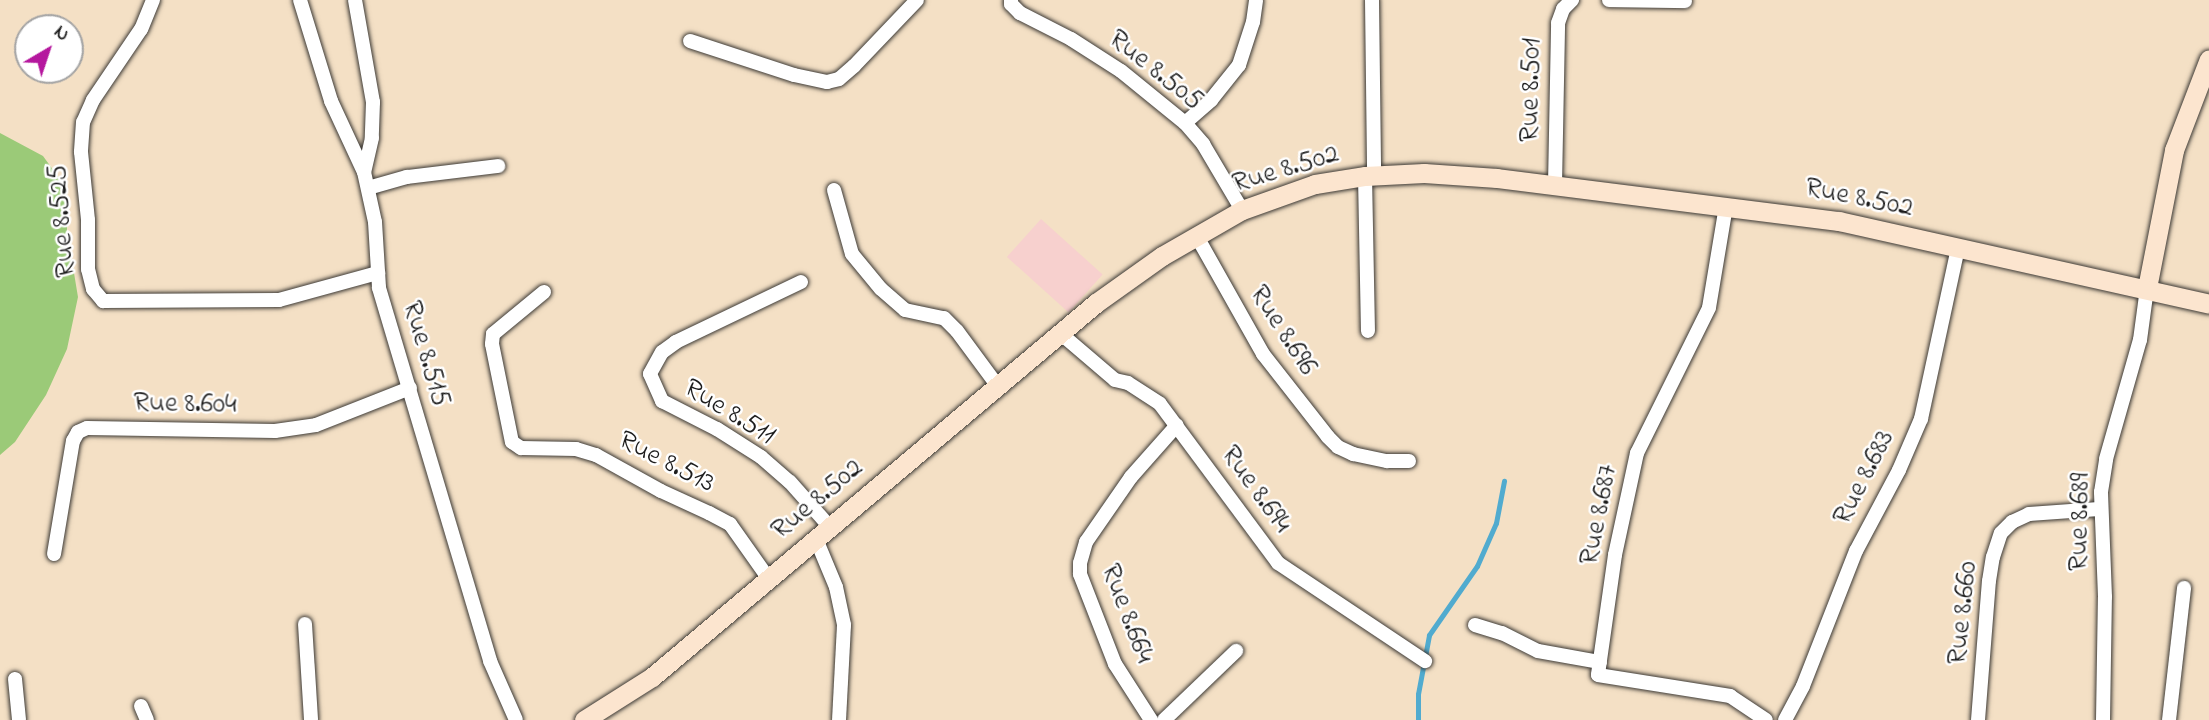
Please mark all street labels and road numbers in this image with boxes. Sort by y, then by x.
street label: Rue 8.505 [1101,23,1209,119]
street label: Rue 8.501 [1514,38,1550,142]
street label: Rue 8.502 [1229,138,1343,202]
street label: Rue 8.525 [41,163,85,279]
street label: Rue 8.502 [1802,172,1916,226]
street label: Rue 8.696 [1241,280,1323,382]
street label: Rue 8.515 [393,297,457,411]
street label: Rue 8.511 [677,373,781,453]
street label: Rue 8.604 [133,387,237,423]
street label: Rue 8.513 [612,425,720,501]
street label: Rue 8.683 [1827,425,1903,531]
street label: Rue 8.694 [1212,440,1298,540]
street label: Rue 8.502 [765,452,871,548]
street label: Rue 8.687 [1574,462,1626,568]
street label: Rue 8.689 [2063,473,2099,571]
street label: Rue 8.664 [1092,560,1160,668]
street label: Rue 8.660 [1942,560,1986,666]

